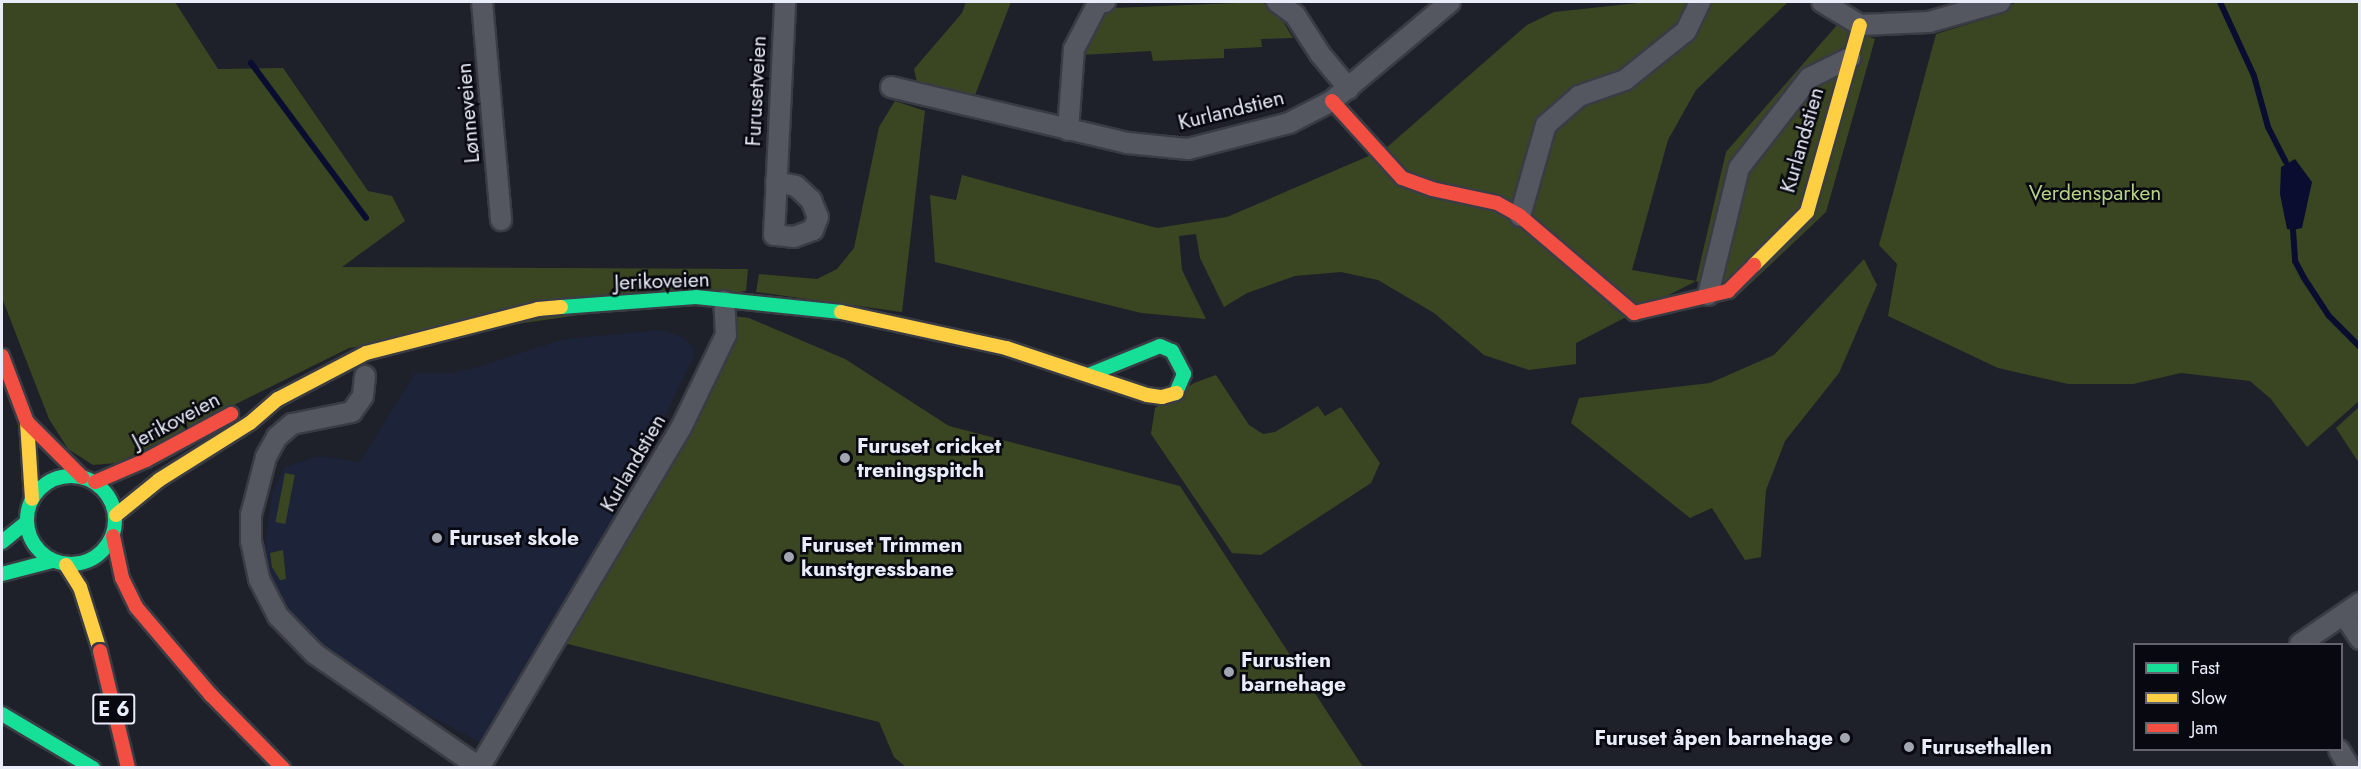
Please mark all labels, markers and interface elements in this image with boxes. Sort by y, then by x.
street label: Furusetveien [741,35,771,147]
street label: Lønneveien [451,62,485,164]
street label: Kurlandstien [1175,85,1287,135]
street label: Kurlandstien [1775,85,1829,195]
park label: Verdensparken [2029,180,2161,206]
street label: Jerikoveien [614,267,710,295]
street label: Jerikoveien [128,386,224,454]
street label: Kurlandstien [595,410,671,516]
place label: Furuset cricket treningspitch [857,433,1001,483]
marker: Furuset cricket treningspitch [838,451,852,465]
place label: Furuset skole [449,525,579,551]
marker: Furuset skole [430,531,444,545]
place label: Furuset Trimmen kunstgressbane [801,532,963,582]
marker: Furuset Trimmen kunstgressbane [782,550,796,564]
legend [2133,643,2343,751]
place label: Furustien barnehage [1241,647,1346,697]
text: Fast [2191,655,2220,681]
marker: Furustien barnehage [1222,665,1236,679]
text: Slow [2191,685,2227,711]
road number: E 6 [92,692,136,726]
text: Jam [2191,715,2218,741]
place label: Furuset åpen barnehage [1595,725,1833,751]
marker: Furuset åpen barnehage [1838,731,1852,745]
place label: Furusethallen [1921,734,2052,760]
marker: Furusethallen [1902,740,1916,754]

